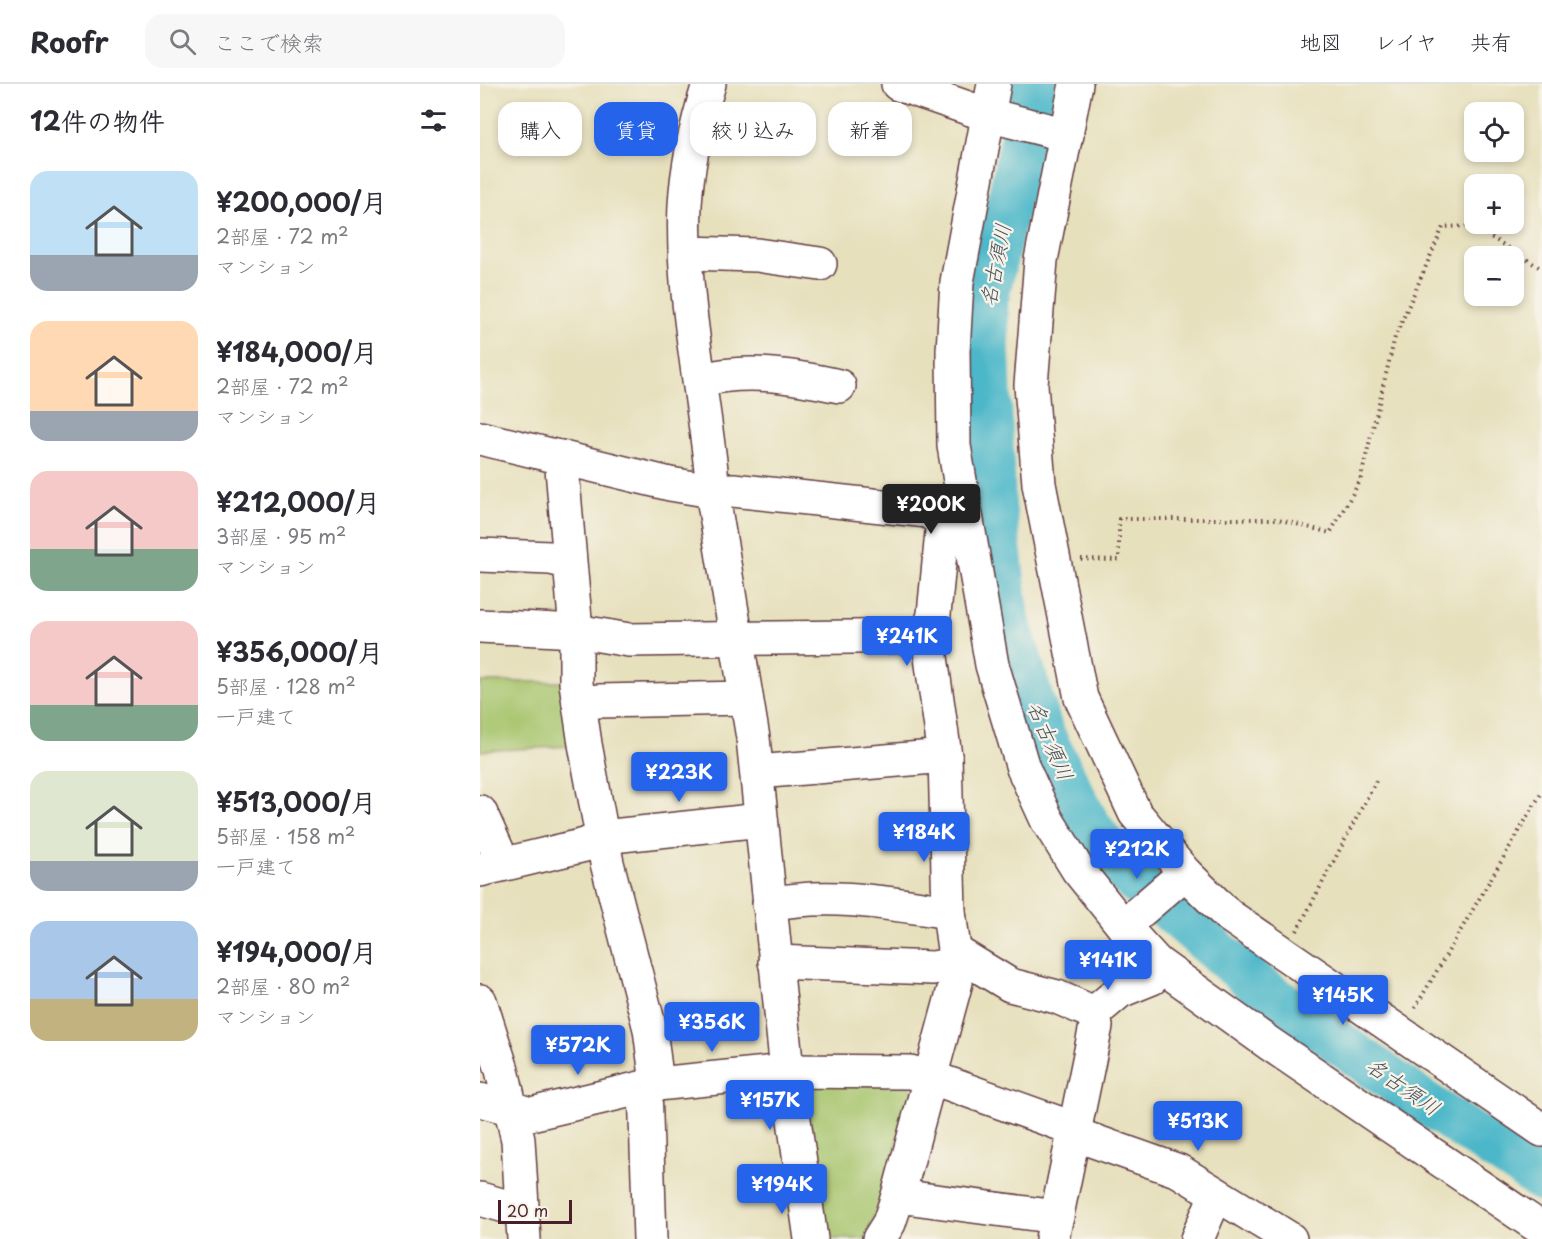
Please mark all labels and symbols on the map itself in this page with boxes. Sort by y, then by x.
water label: 名古須川 [970,220,1018,309]
pin: ¥200K [889,484,973,535]
pin: ¥241K [865,616,949,667]
water label: 名古須川 [1021,695,1083,785]
pin: ¥223K [637,752,721,803]
pin: ¥184K [882,812,966,863]
pin: ¥212K [1095,829,1179,880]
pin: ¥141K [1066,940,1150,991]
pin: ¥145K [1301,975,1385,1026]
pin: ¥356K [670,1002,754,1053]
pin: ¥572K [536,1025,620,1076]
water label: 名古須川 [1361,1048,1448,1123]
pin: ¥157K [728,1080,812,1131]
pin: ¥513K [1156,1101,1240,1152]
pin: ¥194K [740,1164,824,1215]
scale bar [498,1197,572,1224]

